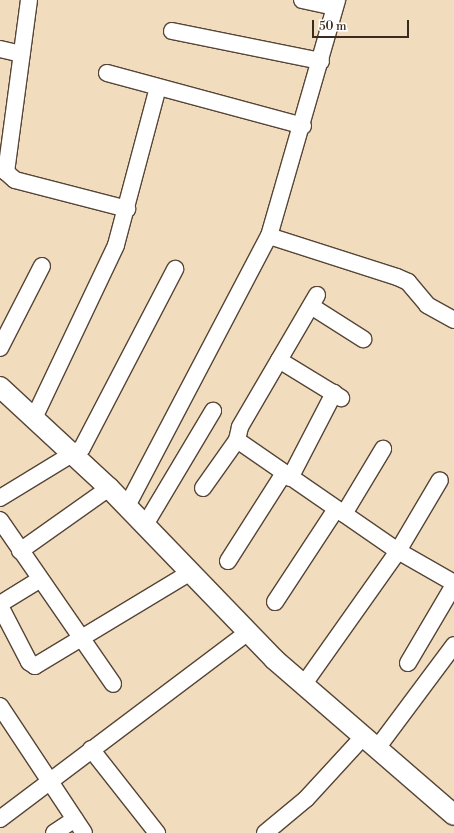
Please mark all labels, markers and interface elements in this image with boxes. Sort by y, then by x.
scale bar [314,12,411,38]
text: 50 m [319,19,347,34]

